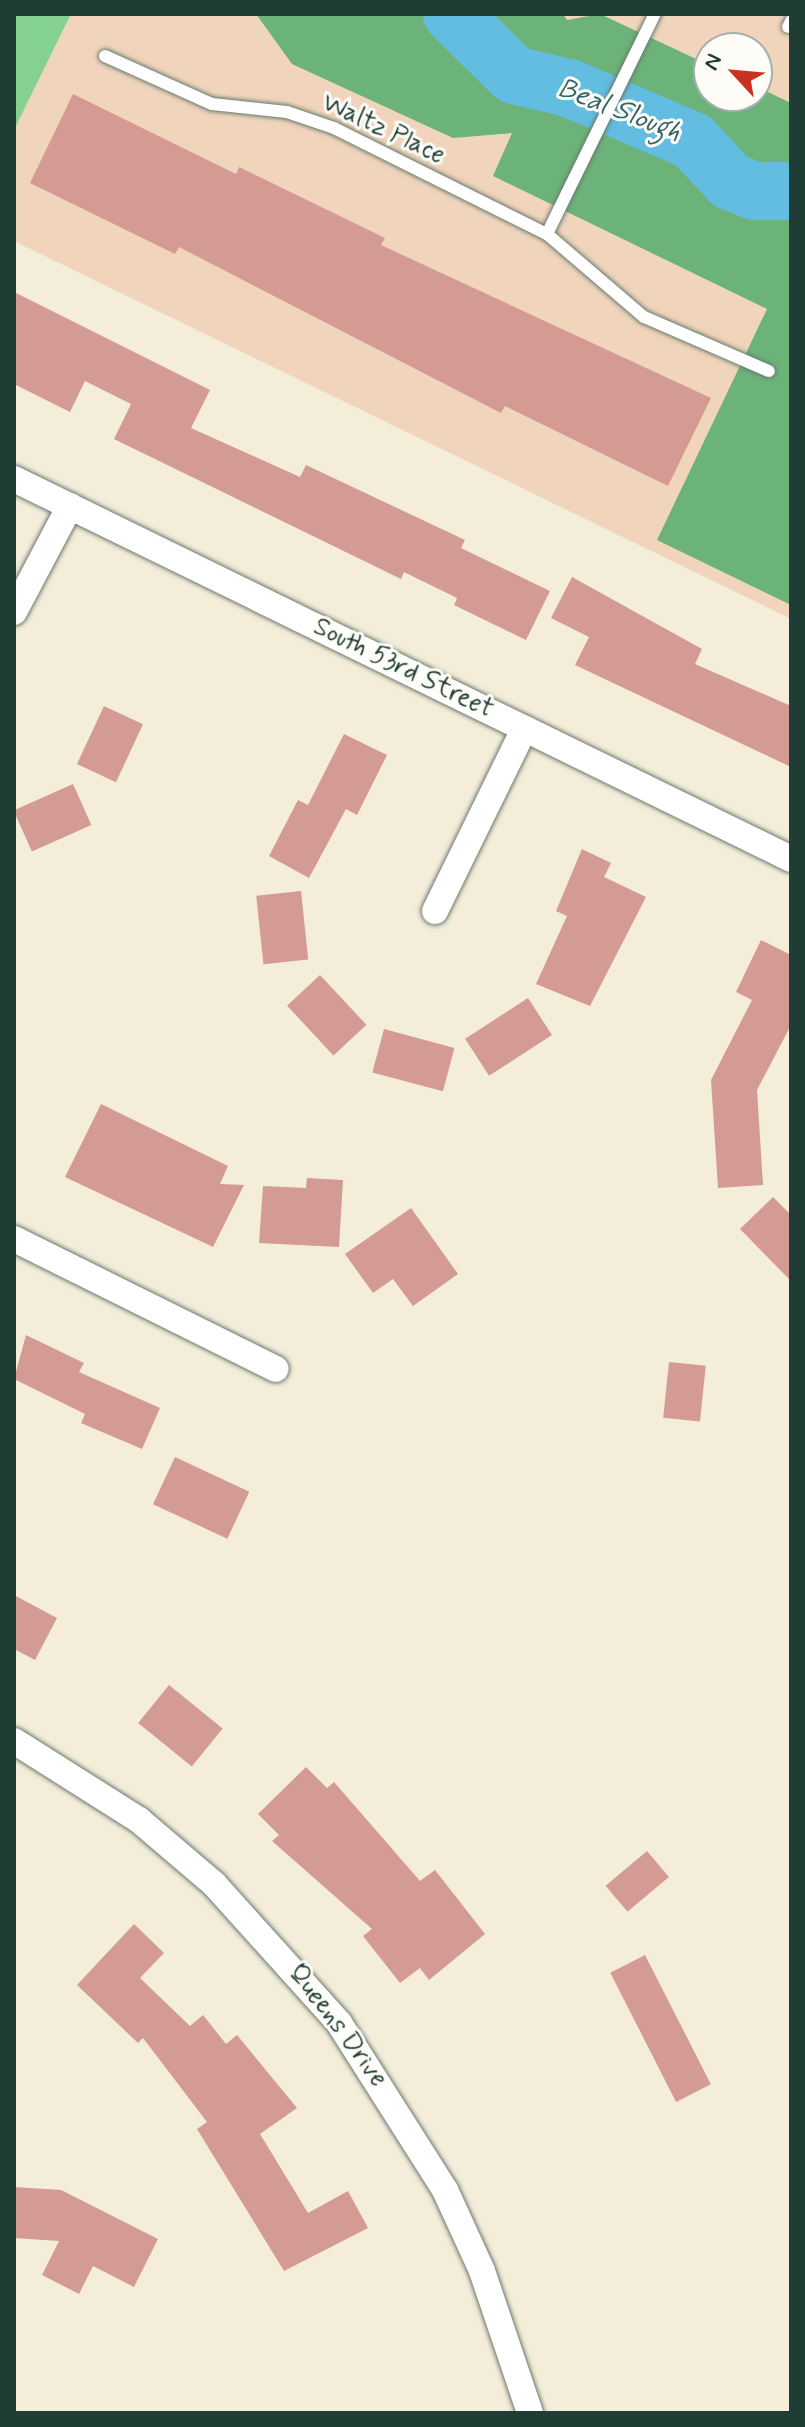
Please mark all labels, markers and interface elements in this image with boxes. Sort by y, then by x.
north arrow [693,32,773,112]
text: N [697,50,729,75]
water label: Beal Slough [551,72,687,150]
street label: Waltz Place [316,88,450,172]
street label: South 53rd Street [308,612,498,726]
street label: Queens Drive [281,1959,393,2093]

